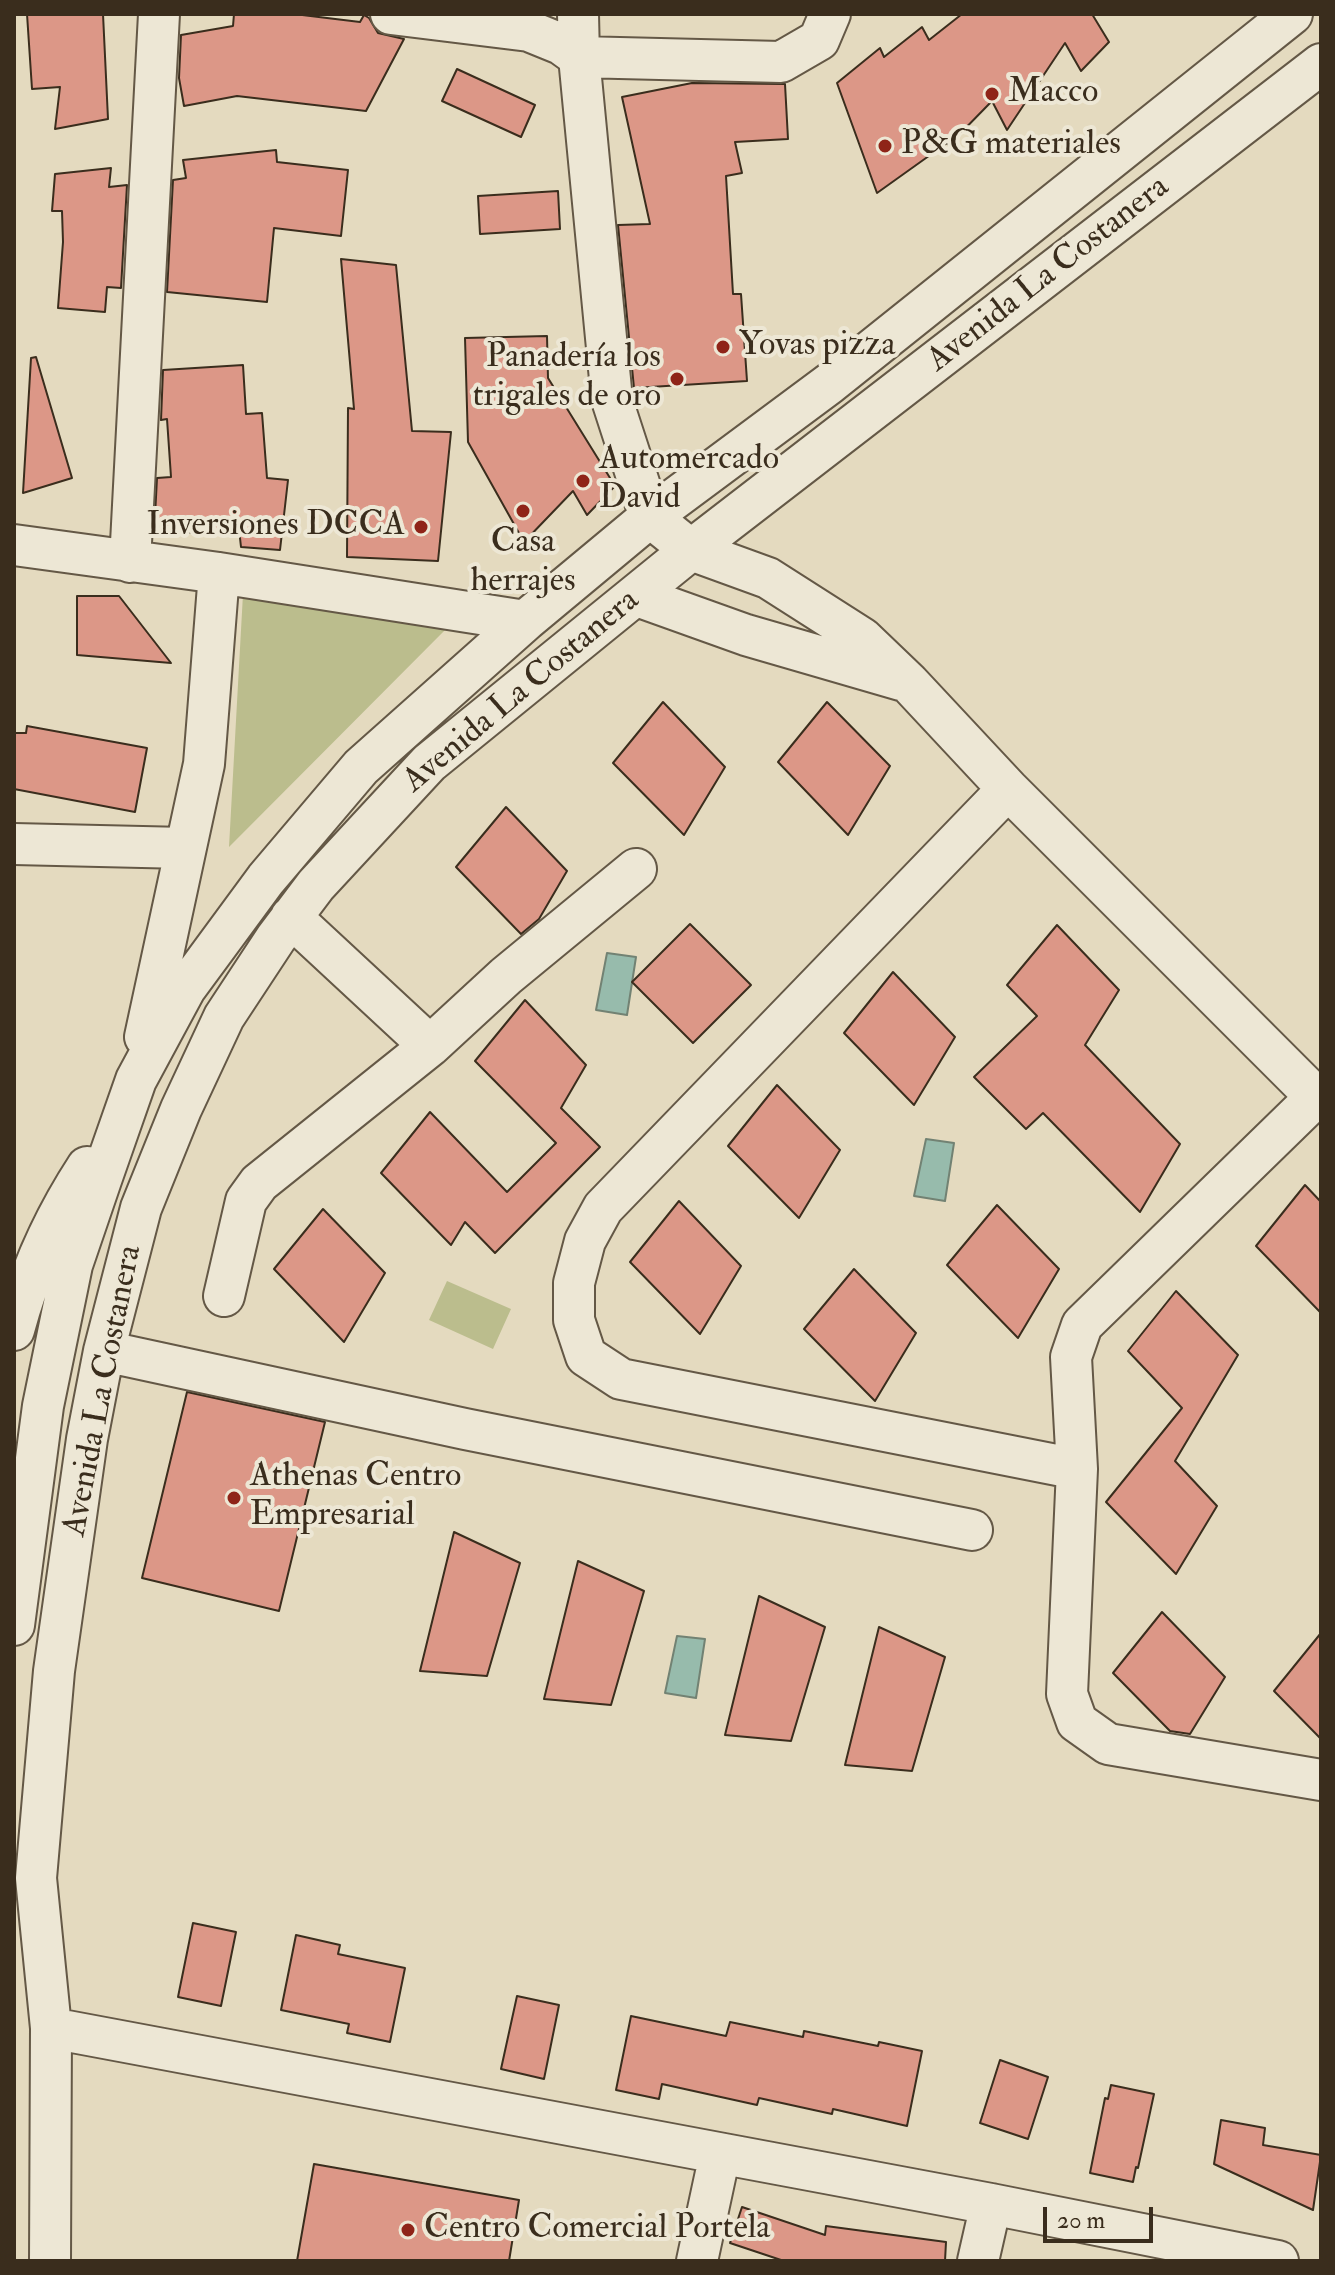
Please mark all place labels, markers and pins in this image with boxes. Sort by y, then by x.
place label: Macco [1008,74,1098,114]
marker: Macco [983,85,1001,103]
place label: P&G materiales [901,126,1121,166]
marker: P&G materiales [876,137,894,155]
place label: Yovas pizza [739,327,895,367]
marker: Yovas pizza [714,338,732,356]
place label: Panadería los trigales de oro [473,339,661,418]
marker: Panadería los trigales de oro [668,370,686,388]
place label: Automercado David [599,441,779,520]
marker: Automercado David [574,472,592,490]
marker: Casa herrajes [514,502,532,520]
place label: Inversiones DCCA [146,507,405,547]
marker: Inversiones DCCA [412,518,430,536]
place label: Casa herrajes [470,524,576,604]
place label: Athenas Centro Empresarial [250,1458,461,1538]
marker: Athenas Centro Empresarial [225,1489,243,1507]
place label: Centro Comercial Portela [424,2210,770,2250]
marker: Centro Comercial Portela [399,2221,417,2239]

